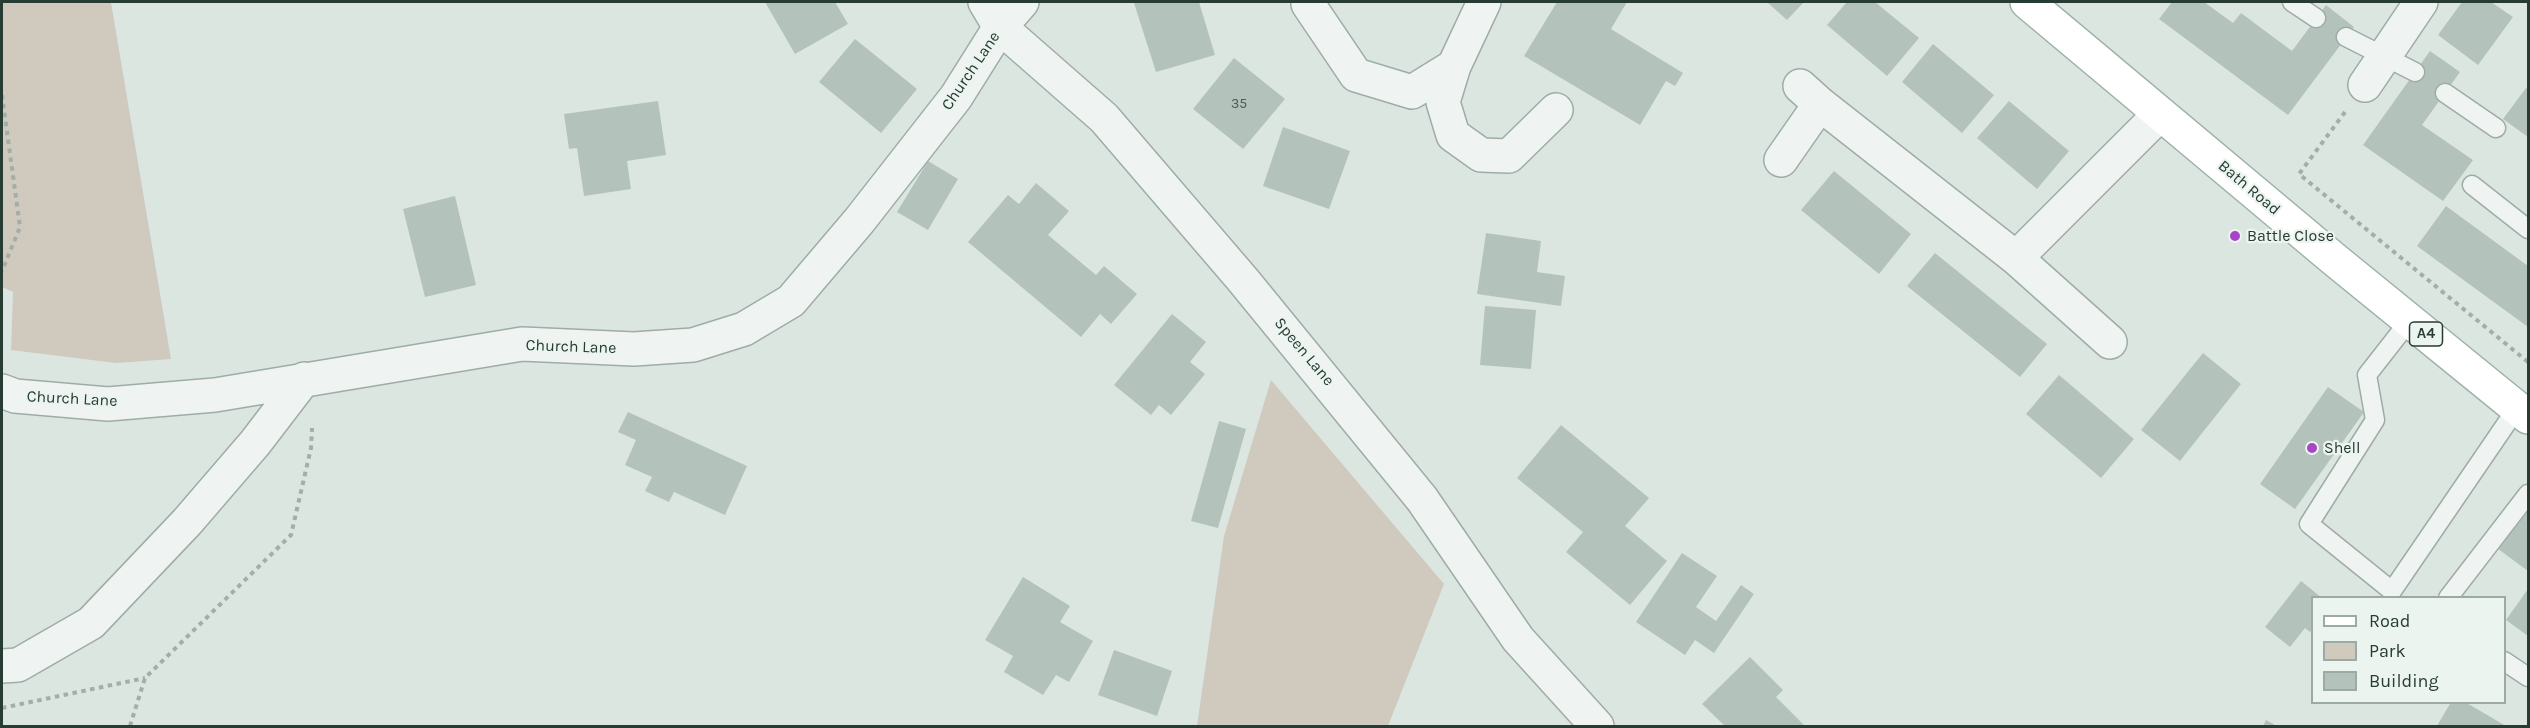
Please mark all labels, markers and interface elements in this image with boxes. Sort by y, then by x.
street label: Church Lane [938,28,1004,114]
house number: 35 [1231,96,1247,112]
street label: Bath Road [2214,157,2284,219]
place label: Battle Close [2247,226,2334,246]
marker: Battle Close [2228,229,2242,243]
street label: Speen Lane [1270,314,1338,390]
road number: A4 [2410,322,2442,346]
street label: Church Lane [525,336,617,358]
street label: Church Lane [26,387,118,411]
place label: Shell [2324,438,2361,458]
marker: Shell [2305,441,2319,455]
legend [2311,596,2506,704]
text: Road [2369,610,2410,632]
text: Park [2369,640,2406,662]
text: Building [2369,670,2439,692]

